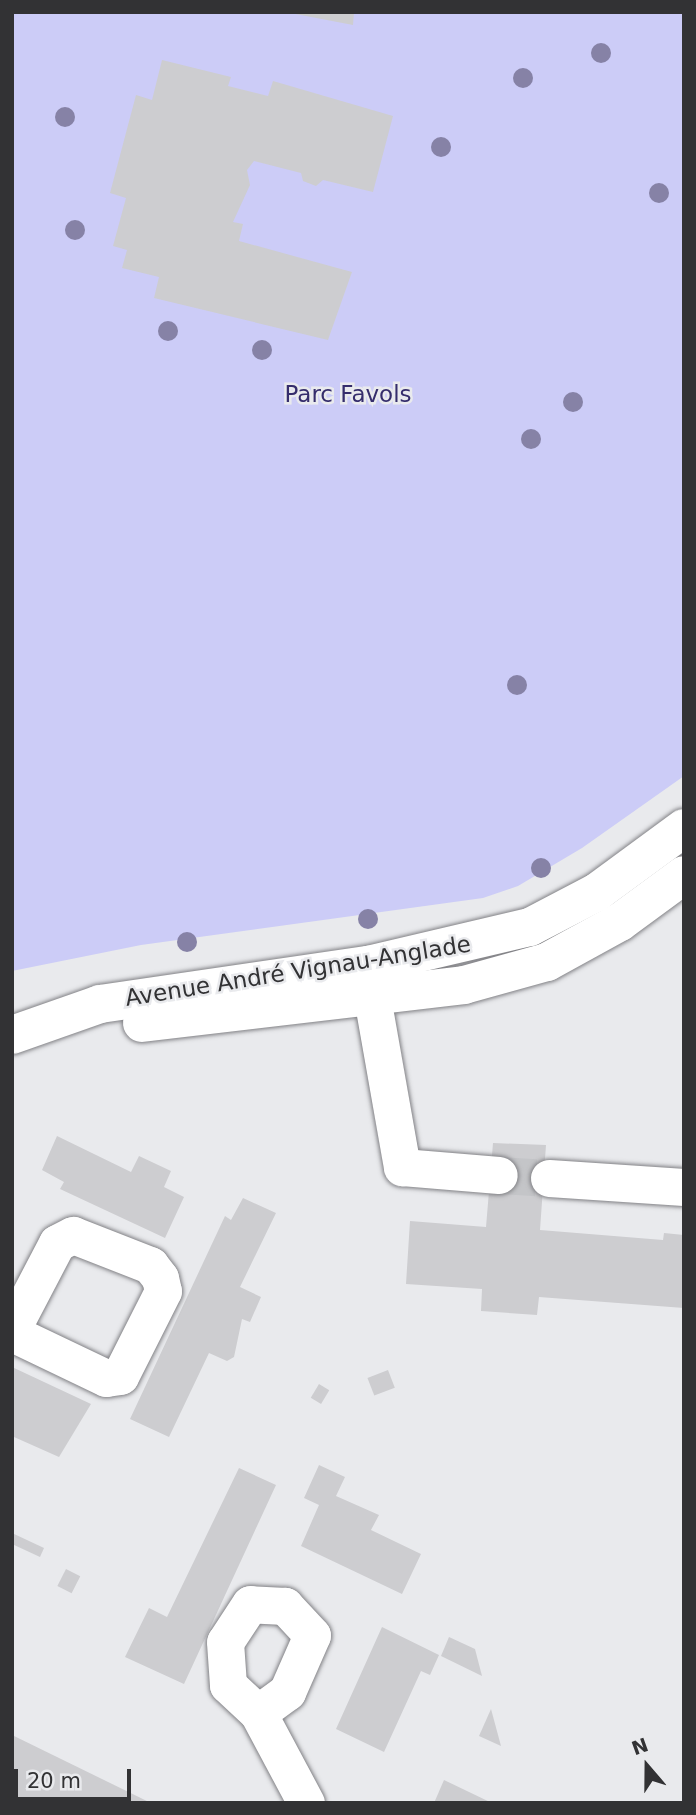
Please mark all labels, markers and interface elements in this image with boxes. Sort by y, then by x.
park label: Parc Favols [284,380,412,408]
street label: Avenue André Vignau-Anglade [123,930,473,1012]
north arrow [612,1731,682,1801]
text: N [629,1733,651,1759]
scale bar [18,1756,135,1800]
text: 20 m [27,1769,81,1793]

